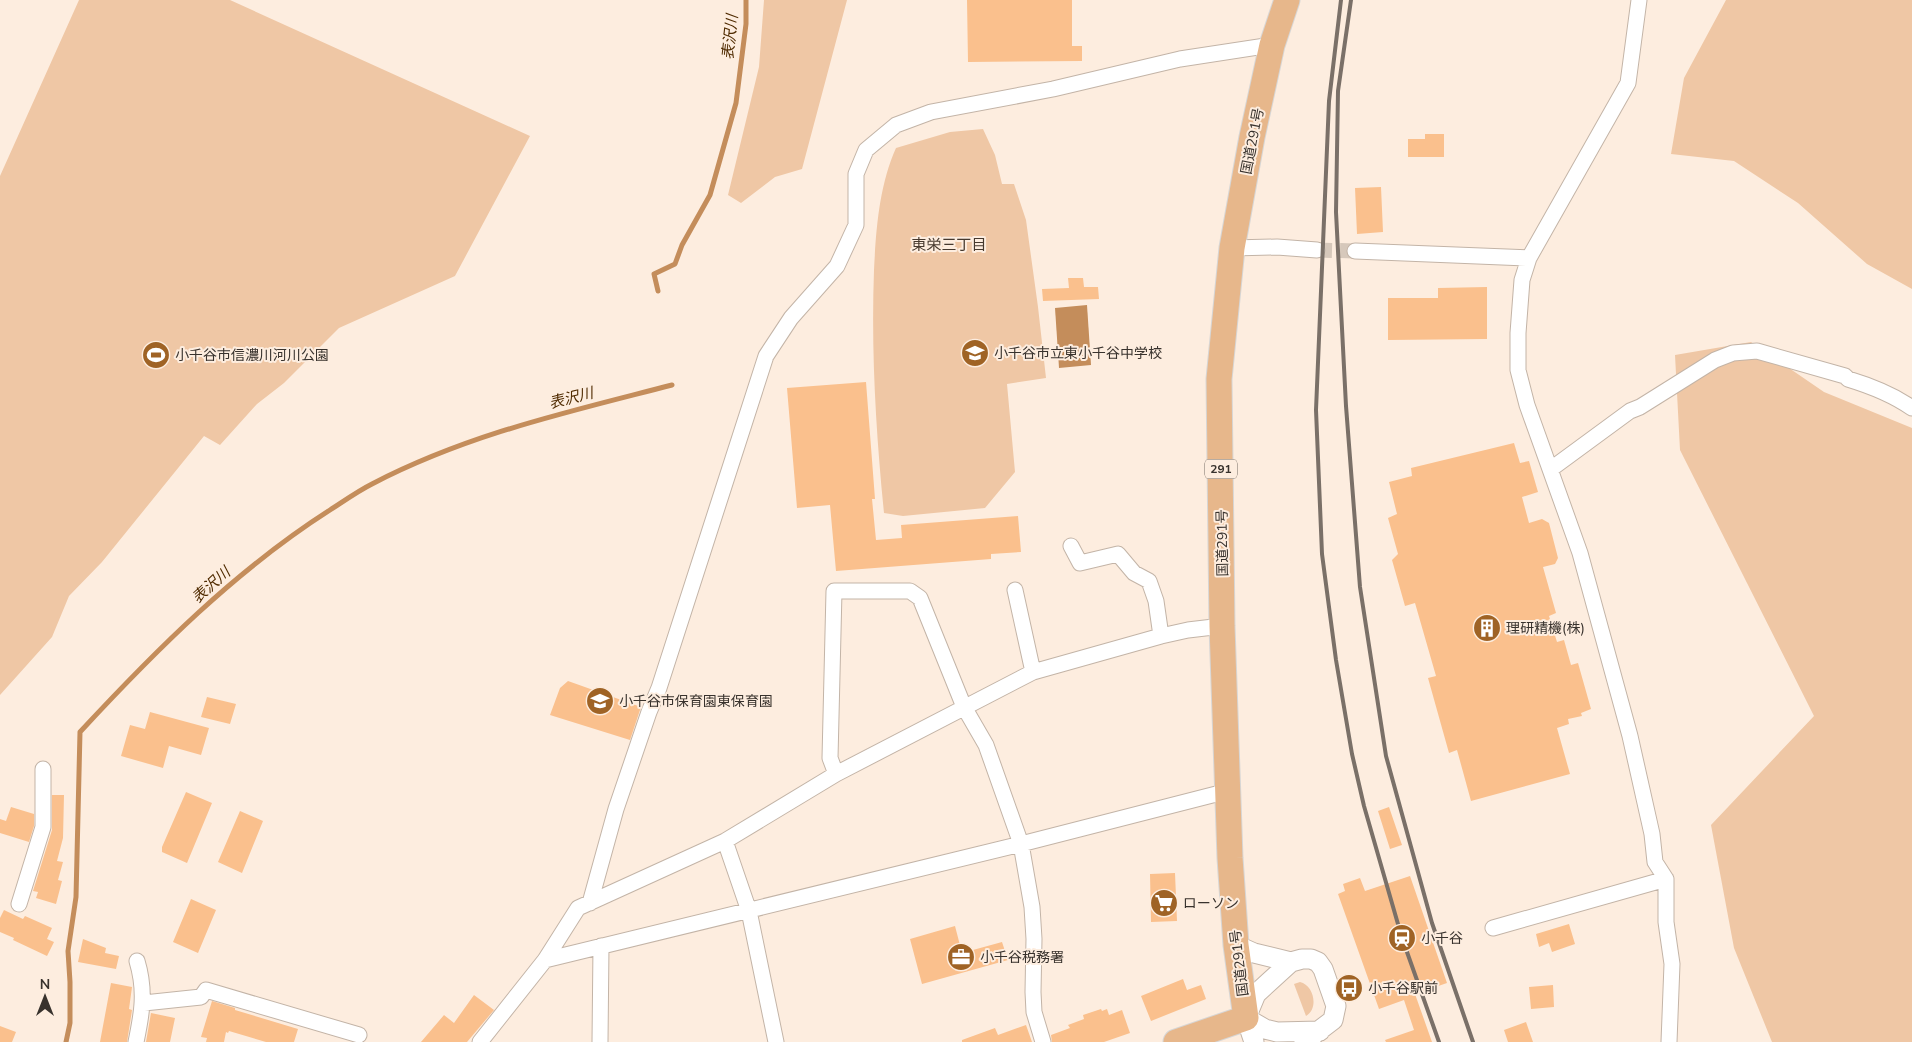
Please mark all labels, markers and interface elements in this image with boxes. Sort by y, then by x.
water label: 表沢川 [718,12,743,60]
street label: 国道291号 [1237,106,1268,176]
district label: 東栄三丁目 [911,235,987,255]
school or university icon: 小千谷市立東小千谷中学校 [960,338,990,368]
sports icon: 小千谷市信濃川河川公園 [141,340,171,370]
place label: 小千谷市立東小千谷中学校 [994,344,1162,363]
place label: 小千谷市信濃川河川公園 [175,346,329,365]
water label: 表沢川 [547,382,597,413]
road number: 291 [1205,459,1237,478]
street label: 国道291号 [1212,509,1233,577]
water label: 表沢川 [188,561,236,607]
building icon: 理研精機(株) [1472,613,1502,643]
place label: 理研精機(株) [1506,619,1585,638]
school or university icon: 小千谷市保育園東保育園 [585,686,615,716]
place label: 小千谷市保育園東保育園 [619,692,773,711]
supermarket icon: ローソン [1149,888,1179,918]
place label: ローソン [1183,894,1239,913]
station icon: 小千谷 [1387,923,1417,953]
street label: 国道291号 [1226,928,1253,997]
place label: 小千谷 [1421,929,1463,948]
office icon: 小千谷税務署 [946,942,976,972]
place label: 小千谷税務署 [980,948,1064,967]
north arrow [20,972,70,1022]
bus stop icon: 小千谷駅前 [1334,973,1364,1003]
text: N [40,975,50,994]
place label: 小千谷駅前 [1368,979,1438,998]

